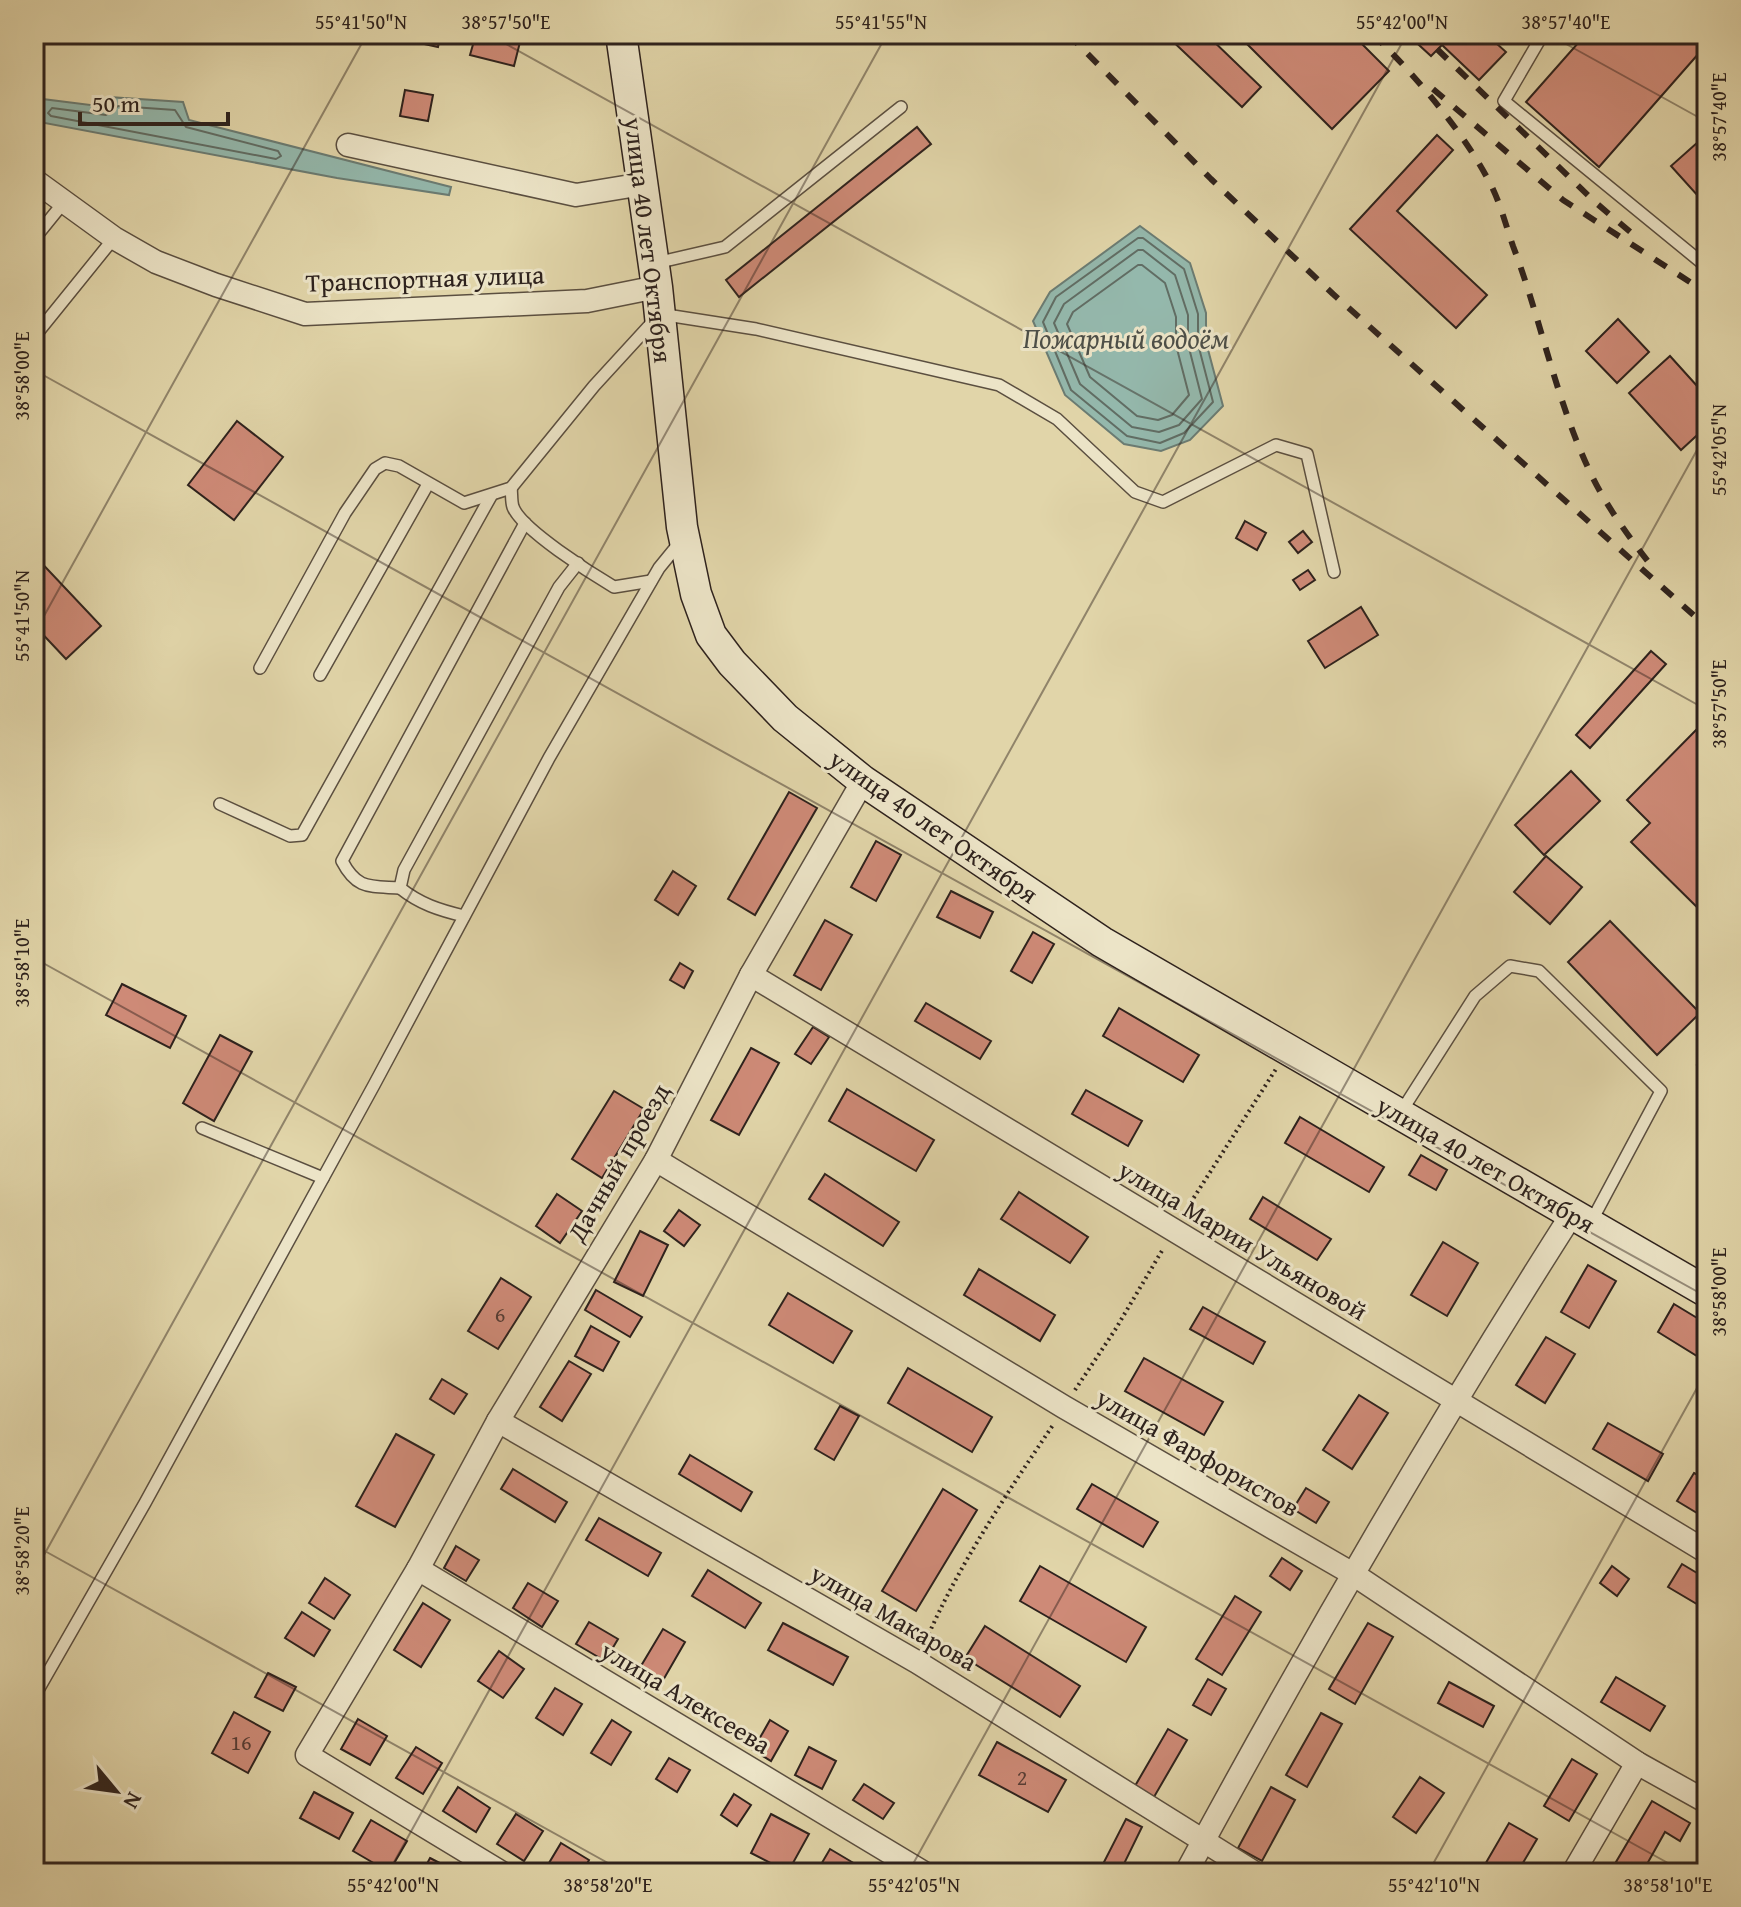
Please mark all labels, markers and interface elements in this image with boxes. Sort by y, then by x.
text: 55°41'50"N [315,7,407,36]
text: 38°57'50"E [462,7,550,36]
text: 55°41'55"N [835,7,927,36]
text: 55°42'00"N [1356,7,1448,36]
text: 38°57'40"E [1522,7,1610,36]
text: 38°57'40"E [1704,73,1733,161]
scale bar [80,76,228,126]
text: 50 m [92,86,140,121]
street label: улица 40 лет Октября [614,114,683,365]
street label: Транспортная улица [305,254,546,302]
water label: Пожарный водоём [1023,317,1229,358]
text: 38°58'00"E [7,332,36,420]
text: 55°42'05"N [1704,404,1733,496]
text: 55°41'50"N [7,570,36,662]
text: 38°57'50"E [1704,660,1733,748]
street label: улица 40 лет Октября [821,739,1046,913]
text: 38°58'10"E [7,919,36,1007]
street label: Дачный проезд [556,1076,679,1249]
street label: улица 40 лет Октября [1368,1085,1603,1243]
street label: улица Марии Ульяновой [1110,1149,1375,1330]
text: 38°58'00"E [1704,1248,1733,1336]
house number: 6 [495,1298,505,1330]
street label: улица Фарфористов [1088,1377,1307,1526]
text: 38°58'20"E [7,1507,36,1595]
street label: улица Макарова [802,1553,985,1681]
street label: улица Алексеева [592,1630,779,1764]
house number: 16 [230,1726,252,1758]
north arrow [76,1751,156,1831]
house number: 2 [1017,1761,1027,1793]
text: N [116,1787,151,1815]
text: 55°42'00"N [347,1870,439,1899]
text: 38°58'20"E [564,1870,652,1899]
text: 55°42'05"N [868,1870,960,1899]
text: 55°42'10"N [1388,1870,1480,1899]
text: 38°58'10"E [1624,1870,1712,1899]

